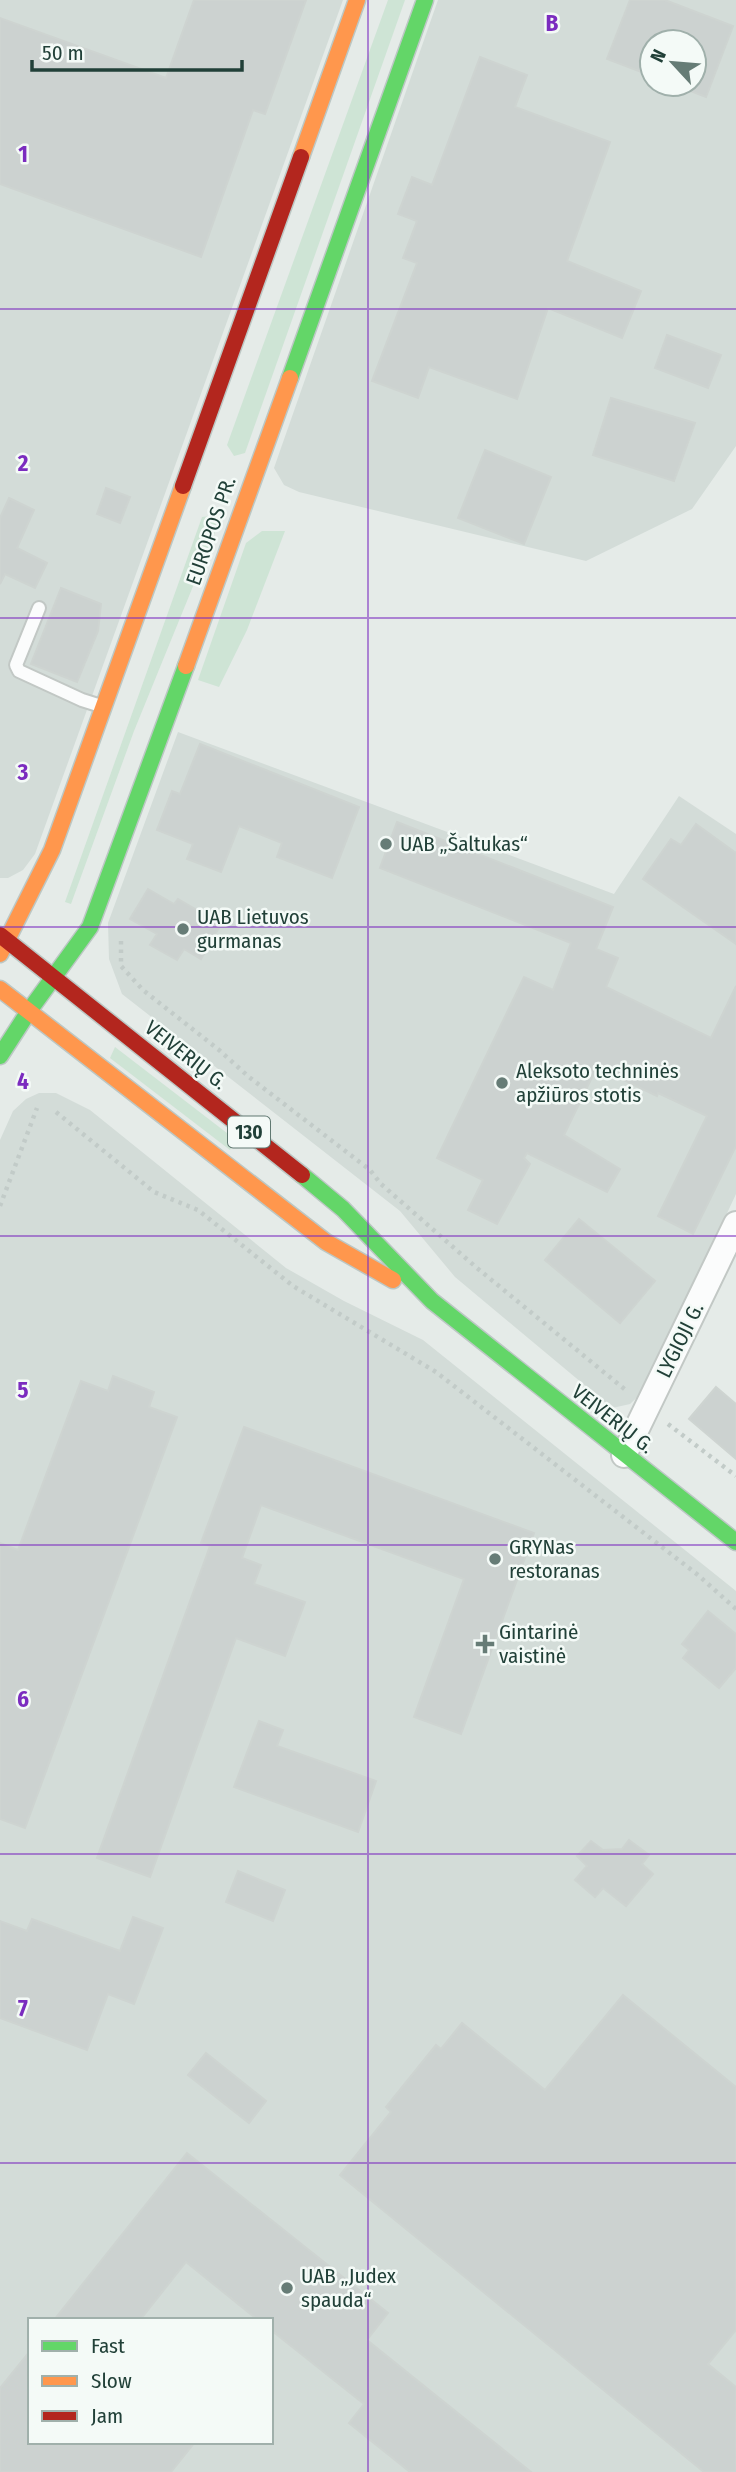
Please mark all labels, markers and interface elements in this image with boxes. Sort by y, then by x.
text: B [546,9,559,37]
scale bar [32,28,242,72]
north arrow [638,28,708,98]
text: 50 m [42,40,84,66]
text: N [645,46,671,66]
text: 1 [18,140,28,168]
text: 2 [17,449,29,477]
street label: EUROPOS PR. [180,473,242,589]
text: 3 [17,758,29,786]
place label: UAB „Šaltukas“ [400,831,528,857]
marker: UAB „Šaltukas“ [378,836,394,852]
place label: UAB Lietuvos gurmanas [197,904,309,954]
marker: UAB Lietuvos gurmanas [175,921,191,937]
street label: VEIVERIŲ G. [140,1015,232,1095]
place label: Aleksoto techninės apžiūros stotis [516,1058,679,1108]
text: 4 [17,1067,29,1095]
marker: Aleksoto techninės apžiūros stotis [494,1075,510,1091]
road number: 130 [228,1116,270,1148]
street label: LYGIOJI G. [651,1298,709,1382]
text: 5 [17,1376,29,1404]
street label: VEIVERIŲ G. [567,1379,659,1459]
place label: GRYNas restoranas [509,1534,600,1584]
marker: GRYNas restoranas [487,1551,503,1567]
place label: Gintarinė vaistinė [499,1619,578,1669]
marker: Gintarinė vaistinė [477,1636,493,1652]
text: 6 [17,1685,29,1713]
text: 7 [18,1994,28,2022]
place label: UAB „Judex spauda“ [301,2263,397,2313]
marker: UAB „Judex spauda“ [279,2280,295,2296]
legend [28,2318,273,2444]
text: Fast [91,2333,125,2359]
text: Slow [91,2368,132,2394]
text: Jam [91,2403,123,2429]

